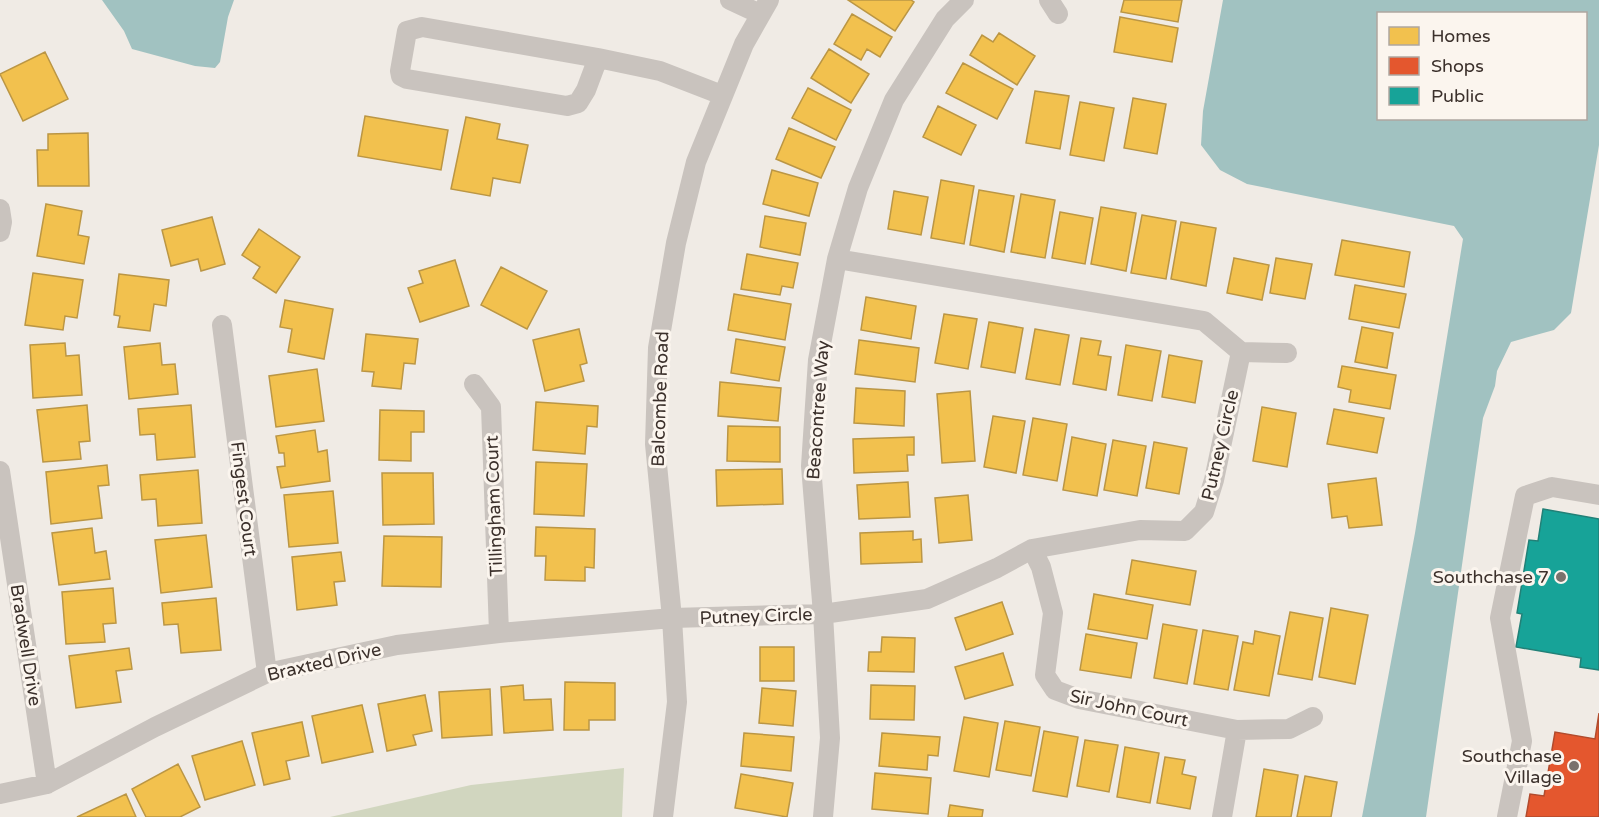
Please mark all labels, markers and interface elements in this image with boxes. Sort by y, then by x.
legend [1377,12,1587,120]
text: Homes [1431,25,1491,47]
text: Shops [1431,55,1484,77]
text: Public [1431,85,1484,107]
street label: Balcombe Road [647,331,673,467]
street label: Beacontree Way [802,339,834,480]
street label: Putney Circle [1197,387,1243,503]
street label: Tillingham Court [481,435,507,577]
street label: Fingest Court [226,440,262,558]
place label: Southchase 7 [1433,566,1549,588]
marker: Southchase 7 [1554,570,1568,584]
street label: Bradwell Drive [6,583,46,707]
street label: Putney Circle [699,603,813,629]
street label: Braxted Drive [265,638,383,686]
street label: Sir John Court [1068,685,1190,731]
place label: Southchase Village [1462,745,1562,788]
marker: Southchase Village [1567,759,1581,773]

